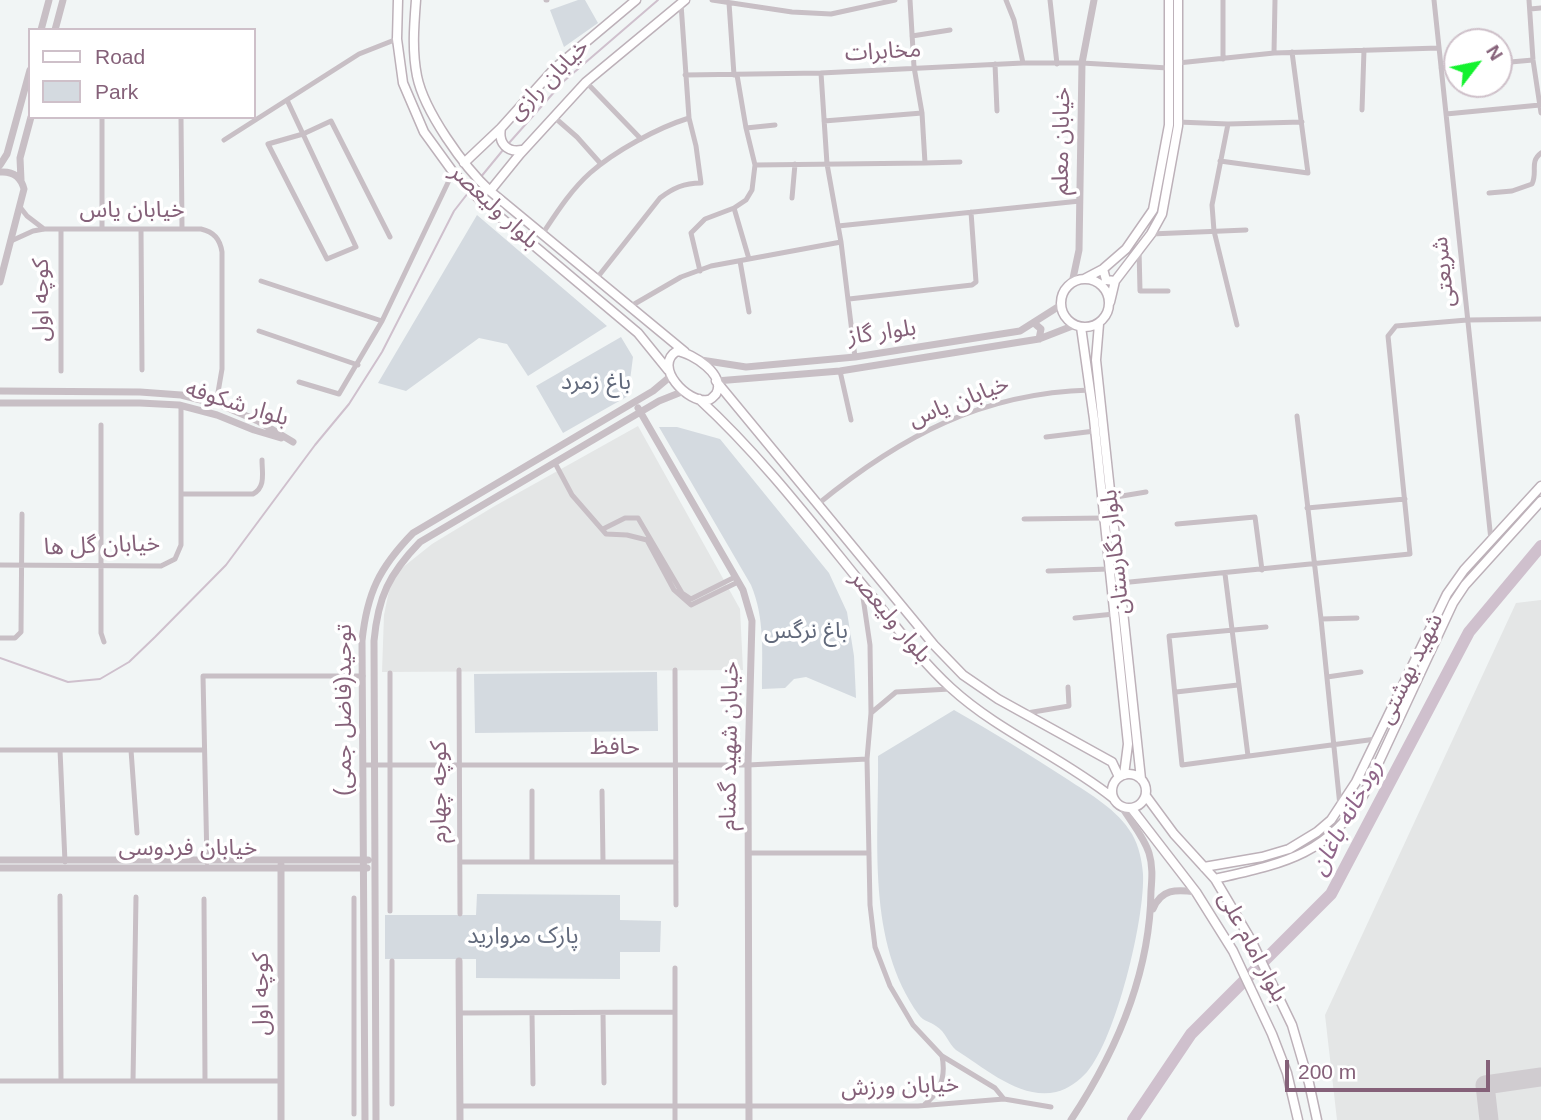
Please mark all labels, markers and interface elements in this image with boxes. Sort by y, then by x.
legend [28,28,256,119]
north arrow [1443,28,1513,98]
street label: خیابان رازی [503,34,595,126]
street label: مخابرات [844,36,922,68]
text: N [1482,41,1507,64]
text: Road [95,45,145,68]
text: Park [95,80,138,103]
street label: خیابان معلم [1047,87,1077,195]
street label: بلوار ولیعصر [444,159,544,255]
street label: خیابان یاس [79,197,185,225]
street label: شریعتی [1427,235,1461,309]
street label: کوچه اول [28,258,56,342]
street label: بلوار گاز [846,315,918,351]
park label: باغ زمرد [561,369,631,397]
street label: خیابان یاس [905,370,1013,434]
street label: بلوار شکوفه [182,375,292,433]
street label: بلوار نگارستان [1096,488,1136,616]
street label: خیابان گل ها [43,530,161,562]
street label: بلوار ولیعصر [843,565,937,669]
street label: شهید بهشتی [1372,609,1450,729]
park label: باغ نرگس [764,618,848,646]
street label: توحید(فاضل جمی) [331,624,359,796]
street label: خیابان شهید گمنام [715,661,745,831]
street label: حافظ [590,734,640,762]
street label: کوچه چهارم [426,741,454,843]
water label: رودخانه باغان [1305,756,1389,880]
street label: خیابان فردوسی [119,835,257,863]
street label: بلوار امام علی [1211,887,1293,1007]
park label: پارک مروارید [467,923,579,951]
street label: کوچه اول [248,952,276,1036]
scale bar [1289,1046,1494,1090]
text: 200 m [1298,1060,1356,1083]
street label: خیابان ورزش [840,1071,960,1103]

